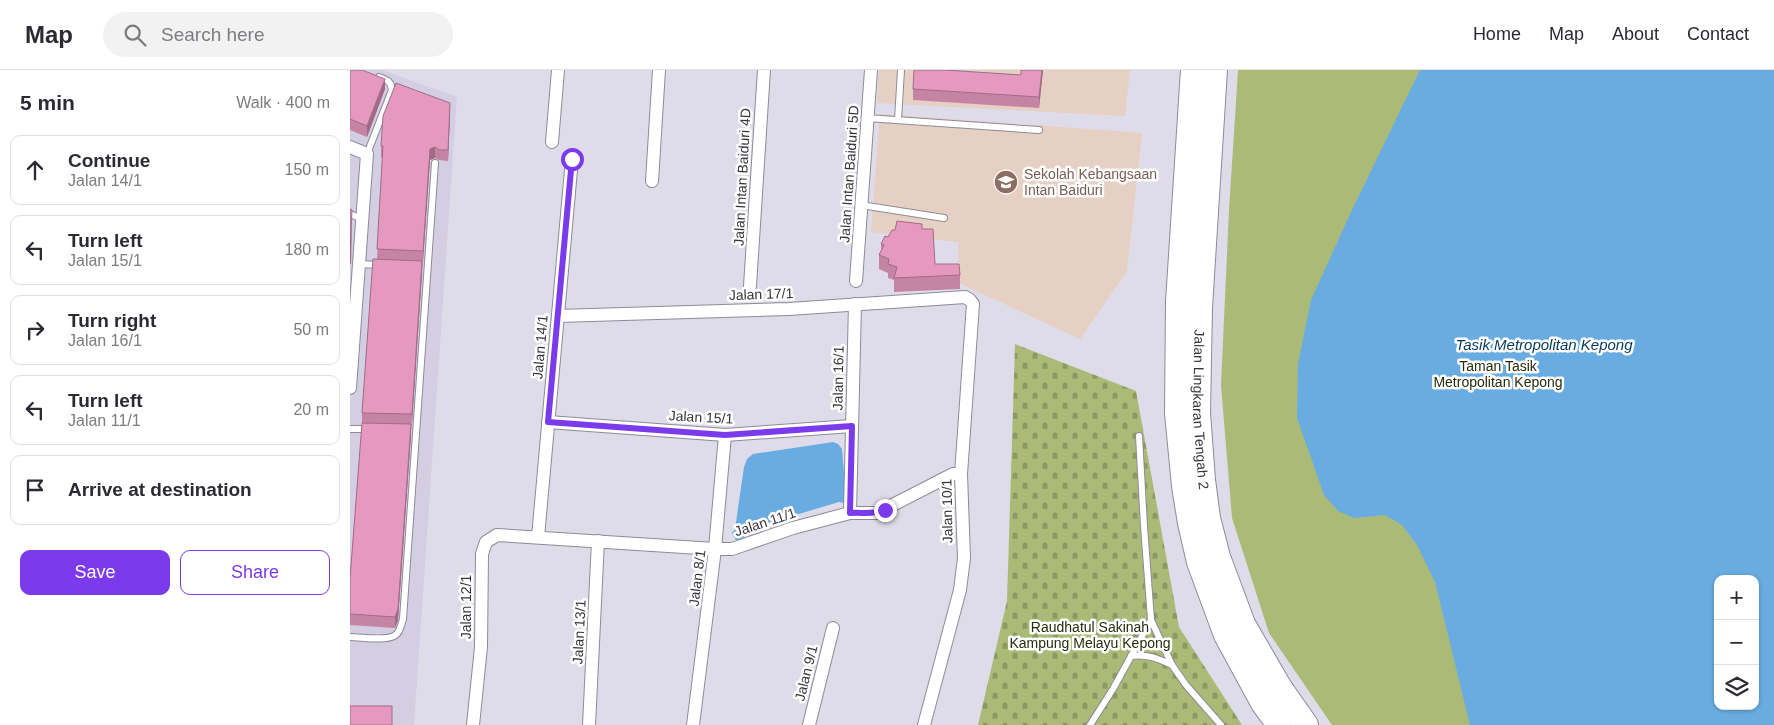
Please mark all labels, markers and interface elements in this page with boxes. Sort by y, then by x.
search box [103,12,453,57]
text: Map [25,21,73,48]
icon: search [121,21,149,49]
text: Search here [161,24,265,45]
text: Home [1473,24,1521,44]
text: Map [1549,24,1584,44]
text: About [1612,24,1659,44]
text: Contact [1687,24,1749,44]
text: 5 min [20,91,75,114]
text: Walk · 400 m [236,94,330,111]
street label: Jalan Intan Baiduri 5D [836,105,862,243]
street label: Jalan Intan Baiduri 4D [730,108,754,246]
route start [561,148,584,171]
text: Continue [68,150,150,171]
icon: ahead [21,156,49,184]
text: 150 m [285,161,329,178]
place label: Sekolah Kebangsaan Intan Baiduri [1024,166,1157,198]
school or university icon: Sekolah Kebangsaan Intan Baiduri [993,169,1019,195]
text: Jalan 14/1 [68,172,142,189]
text: Turn left [68,230,143,251]
icon: left [21,236,49,264]
text: 180 m [285,241,329,258]
text: Jalan 15/1 [68,252,142,269]
street label: Jalan 17/1 [728,285,794,303]
text: Turn right [68,310,156,331]
street label: Jalan 14/1 [529,314,551,380]
icon: right [21,316,49,344]
text: 50 m [293,321,329,338]
street label: Jalan Lingkaran Tengah 2 [1190,329,1212,491]
text: Jalan 16/1 [68,332,142,349]
water label: Tasik Metropolitan Kepong [1455,336,1633,353]
street label: Jalan 16/1 [829,345,847,410]
park label: Taman Tasik Metropolitan Kepong [1433,358,1563,390]
text: Turn left [68,390,143,411]
icon: left [21,396,49,424]
text: 20 m [293,401,329,418]
street label: Jalan 15/1 [668,407,734,427]
text: Jalan 11/1 [68,412,141,429]
icon: arrive [21,476,49,504]
street label: Jalan 10/1 [938,478,956,543]
text: Arrive at destination [68,479,252,500]
route end [874,499,897,522]
street label: Jalan 11/1 [732,505,798,539]
street label: Jalan 8/1 [686,549,708,607]
button: Save [20,550,170,595]
button: Share [180,550,330,595]
street label: Jalan 12/1 [458,574,474,639]
map controls [1714,575,1759,710]
button: + [1714,575,1759,620]
street label: Jalan 13/1 [569,599,589,665]
park label: Raudhatul Sakinah Kampung Melayu Kepong [1009,619,1171,651]
button: − [1714,620,1759,665]
street label: Jalan 9/1 [791,643,821,703]
button: layers [1714,665,1759,710]

